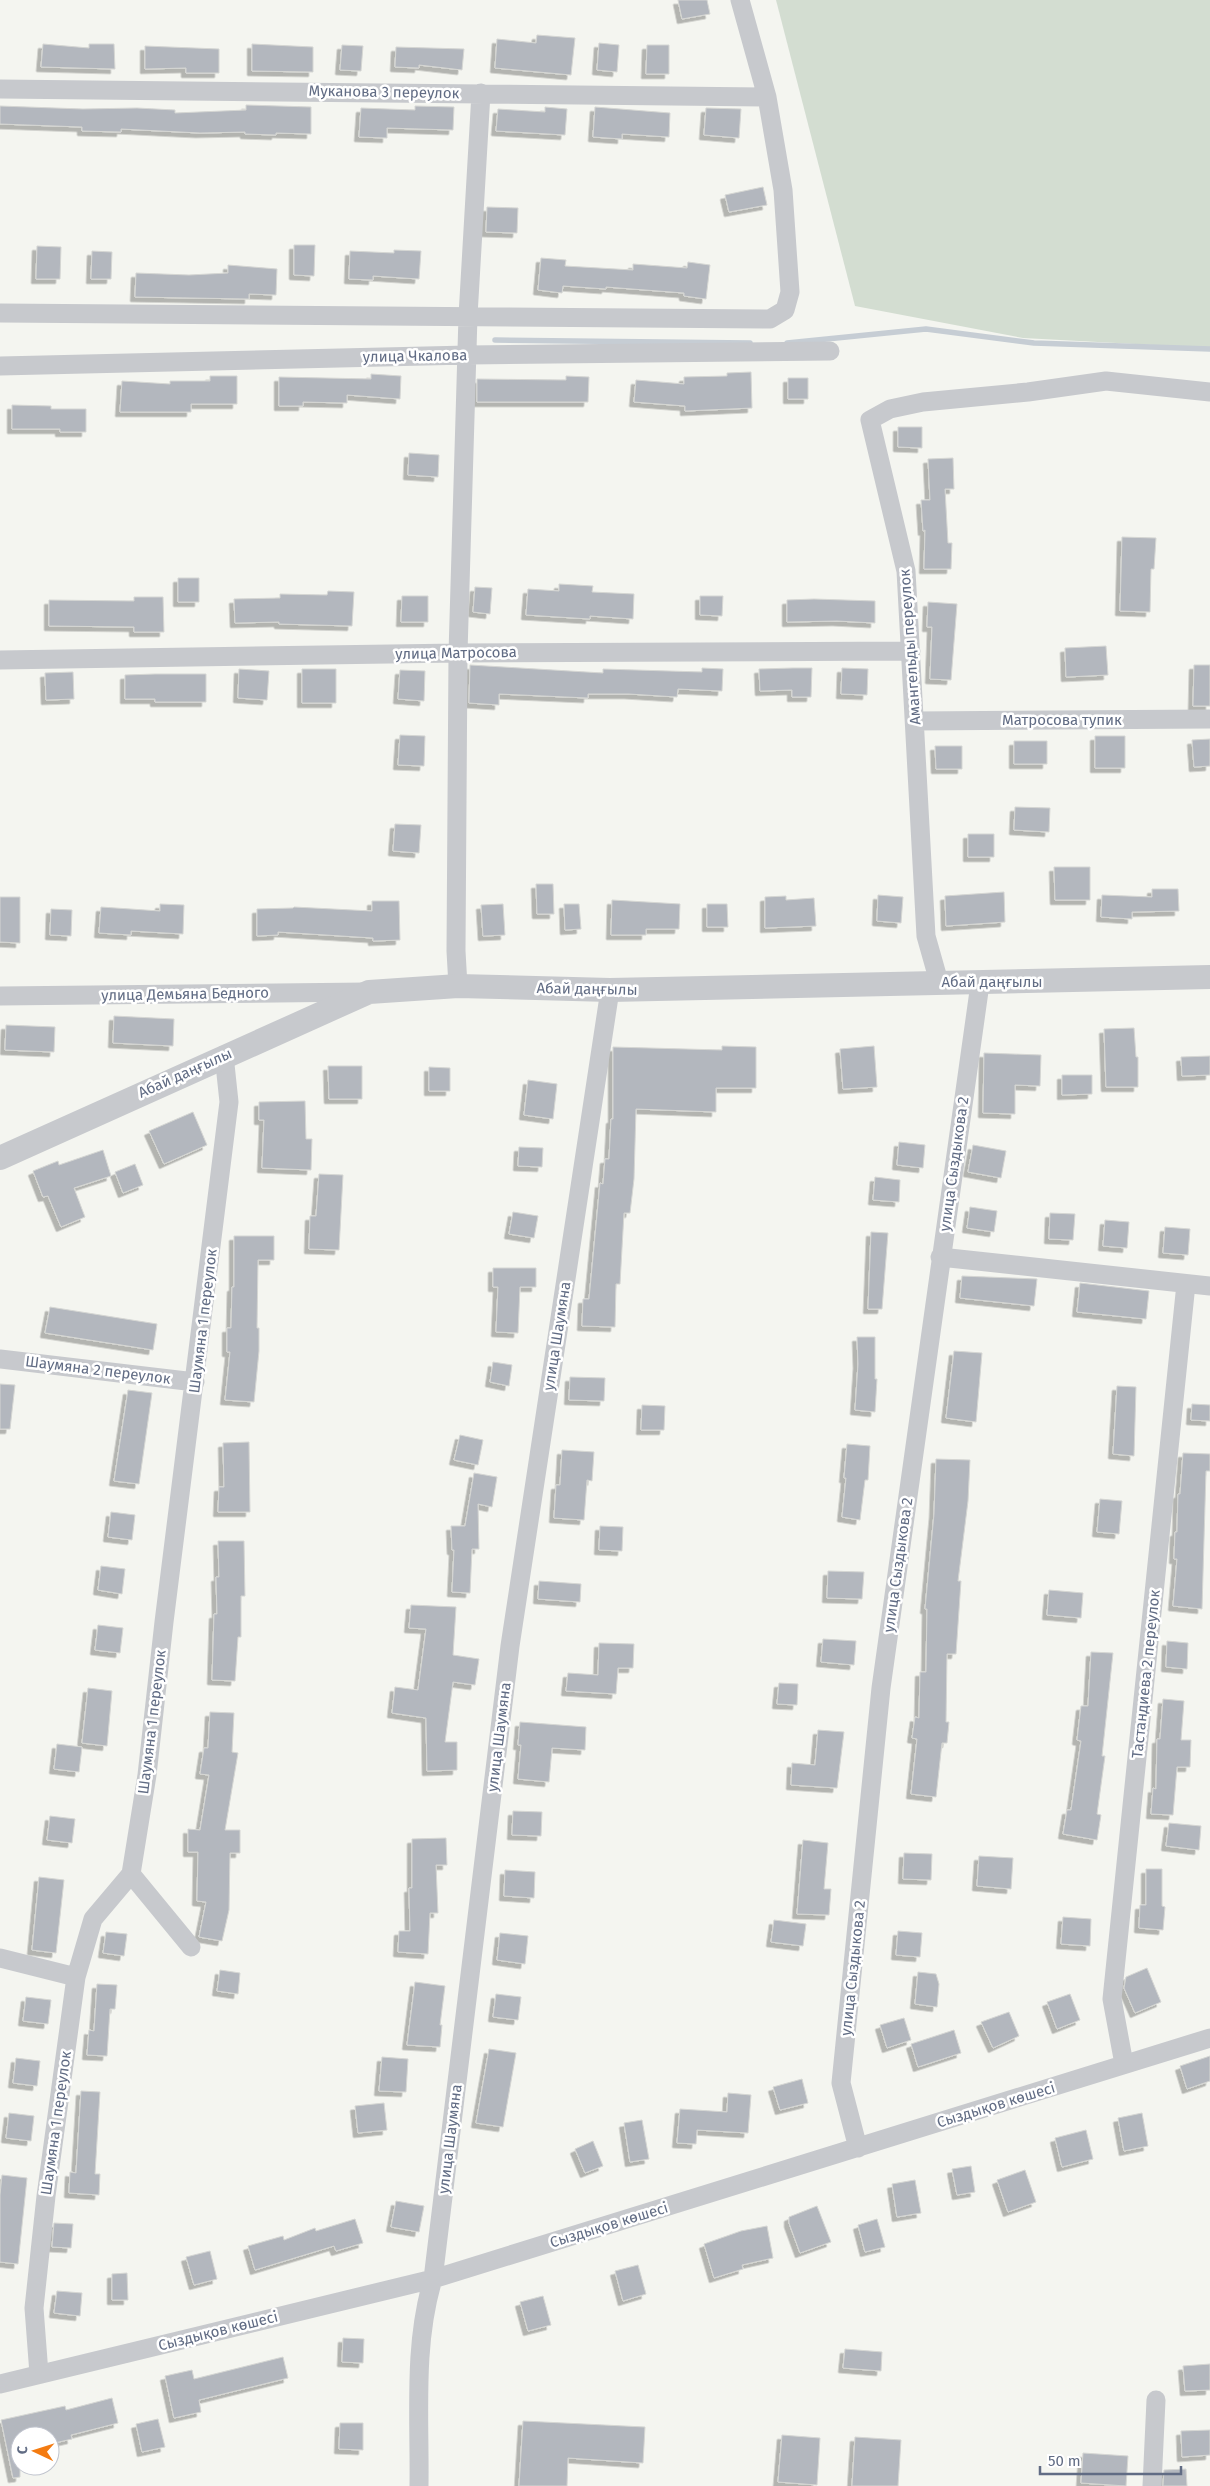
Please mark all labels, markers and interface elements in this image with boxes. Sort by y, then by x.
street label: Муканова 3 переулок [308,82,460,102]
street label: улица Чкалова [363,346,467,366]
street label: Амангельды переулок [896,568,924,725]
street label: улица Матросова [395,643,517,663]
street label: Матросова тупик [1002,711,1122,729]
street label: Абай даңғылы [942,973,1042,991]
street label: Абай даңғылы [536,979,638,999]
street label: улица Демьяна Бедного [101,984,269,1004]
street label: Абай даңғылы [135,1044,235,1102]
street label: улица Сыздыкова 2 [936,1095,972,1233]
street label: Шаумяна 1 переулок [185,1248,221,1394]
street label: улица Шаумяна [539,1280,575,1392]
street label: Шаумяна 2 переулок [24,1352,172,1388]
street label: улица Сыздыкова 2 [880,1496,916,1634]
street label: Тастандиева 2 переулок [1128,1589,1164,1759]
street label: Шаумяна 1 переулок [134,1649,170,1795]
street label: улица Шаумяна [483,1681,515,1793]
street label: улица Сыздыкова 2 [837,1899,869,2037]
street label: Шаумяна 1 переулок [37,2050,75,2196]
street label: Сыздықов көшесі [935,2078,1057,2132]
street label: улица Шаумяна [434,2083,466,2195]
street label: Сыздықов көшесі [548,2198,670,2252]
street label: Сыздықов көшесі [156,2307,280,2355]
north arrow [10,2426,60,2476]
scale bar [1040,2444,1181,2476]
text: С [14,2446,31,2455]
text: 50 m [1048,2452,1081,2470]

